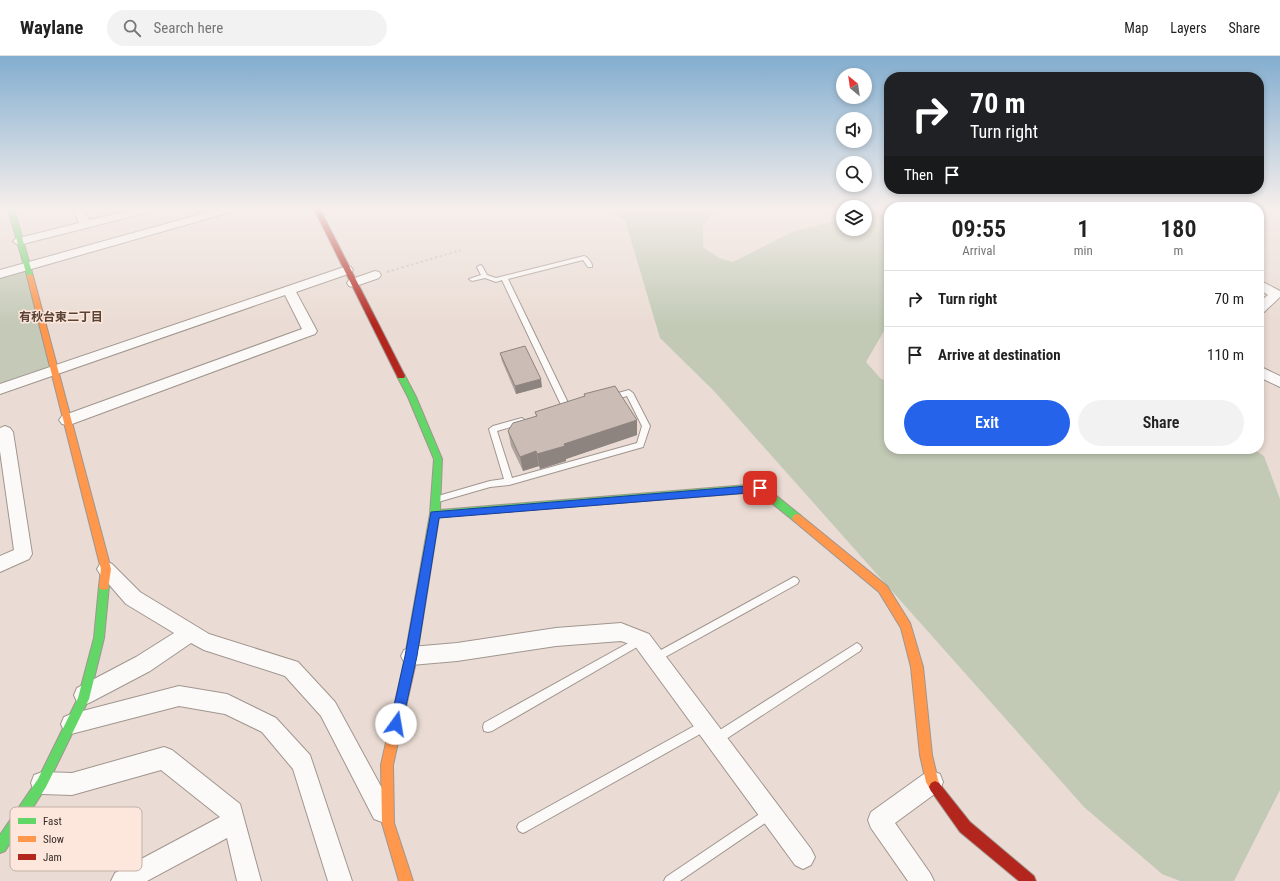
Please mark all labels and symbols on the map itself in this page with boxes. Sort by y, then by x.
north arrow [836,68,872,104]
district label: 有秋台東二丁目 [19,310,103,324]
pin [743,471,777,505]
position arrow [375,703,417,745]
legend [10,807,142,871]
text: Fast [43,815,62,828]
text: Slow [43,833,64,846]
text: Jam [43,851,62,864]

